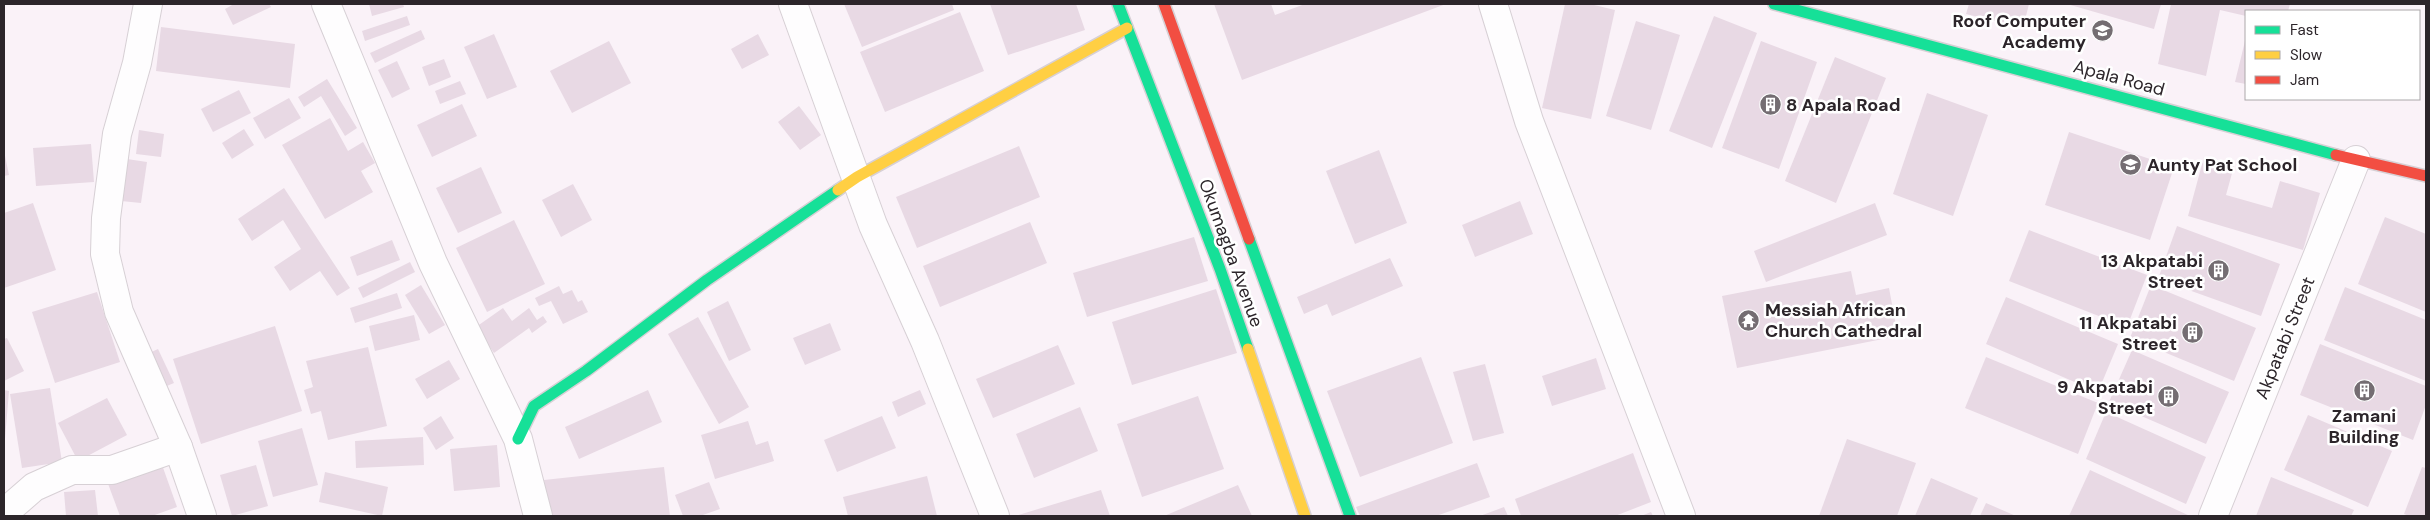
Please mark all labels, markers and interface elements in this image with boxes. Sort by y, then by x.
place label: Roof Computer Academy [1952,9,2086,54]
legend [2245,10,2420,100]
school or university icon: Roof Computer Academy [2090,19,2114,43]
text: Fast [2290,20,2319,40]
text: Slow [2290,45,2323,65]
street label: Apala Road [2071,54,2167,102]
text: Jam [2290,70,2319,90]
building icon: 8 Apala Road [1758,93,1782,117]
place label: 8 Apala Road [1786,93,1900,117]
school or university icon: Aunty Pat School [2119,153,2143,177]
place label: Aunty Pat School [2147,153,2297,177]
street label: Okumagba Avenue [1193,176,1269,330]
place label: 13 Akpatabi Street [2101,249,2203,294]
building icon: 13 Akpatabi Street [2207,259,2231,283]
street label: Akpatabi Street [2250,273,2320,403]
place label: Messiah African Church Cathedral [1765,298,1922,343]
temple icon: Messiah African Church Cathedral [1737,308,1761,332]
place label: 11 Akpatabi Street [2079,311,2177,356]
building icon: 11 Akpatabi Street [2181,321,2205,345]
place label: 9 Akpatabi Street [2057,375,2153,420]
building icon: Zamani Building [2352,379,2376,403]
building icon: 9 Akpatabi Street [2157,385,2181,409]
place label: Zamani Building [2329,404,2399,449]

